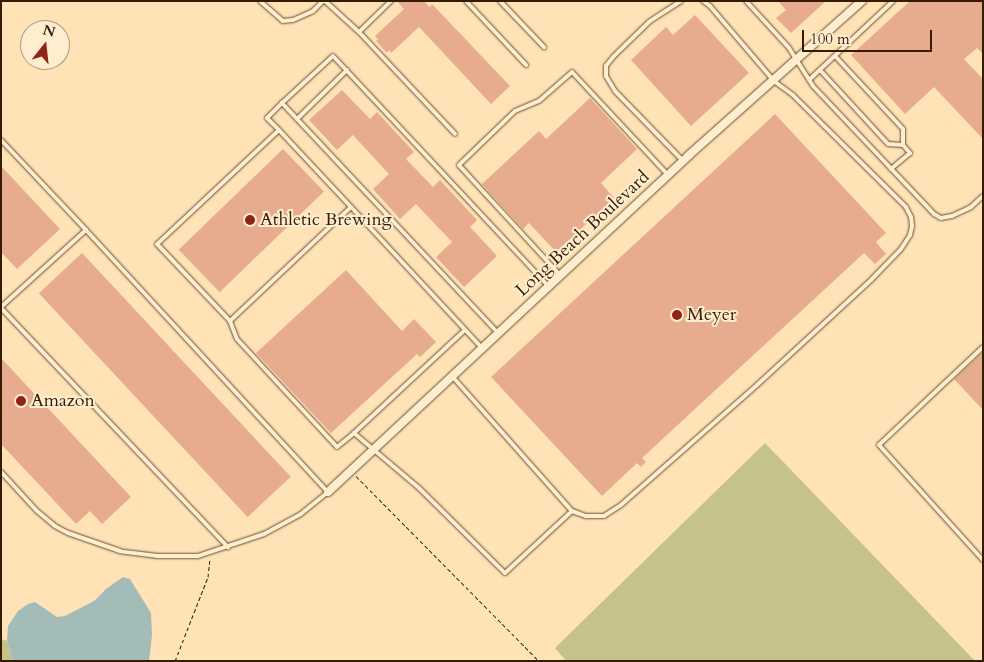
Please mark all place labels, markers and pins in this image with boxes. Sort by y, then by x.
place label: Athletic Brewing [260,209,392,231]
marker: Athletic Brewing [244,214,256,226]
place label: Meyer [687,304,736,326]
marker: Meyer [671,309,683,321]
place label: Amazon [31,390,95,412]
marker: Amazon [15,395,27,407]

